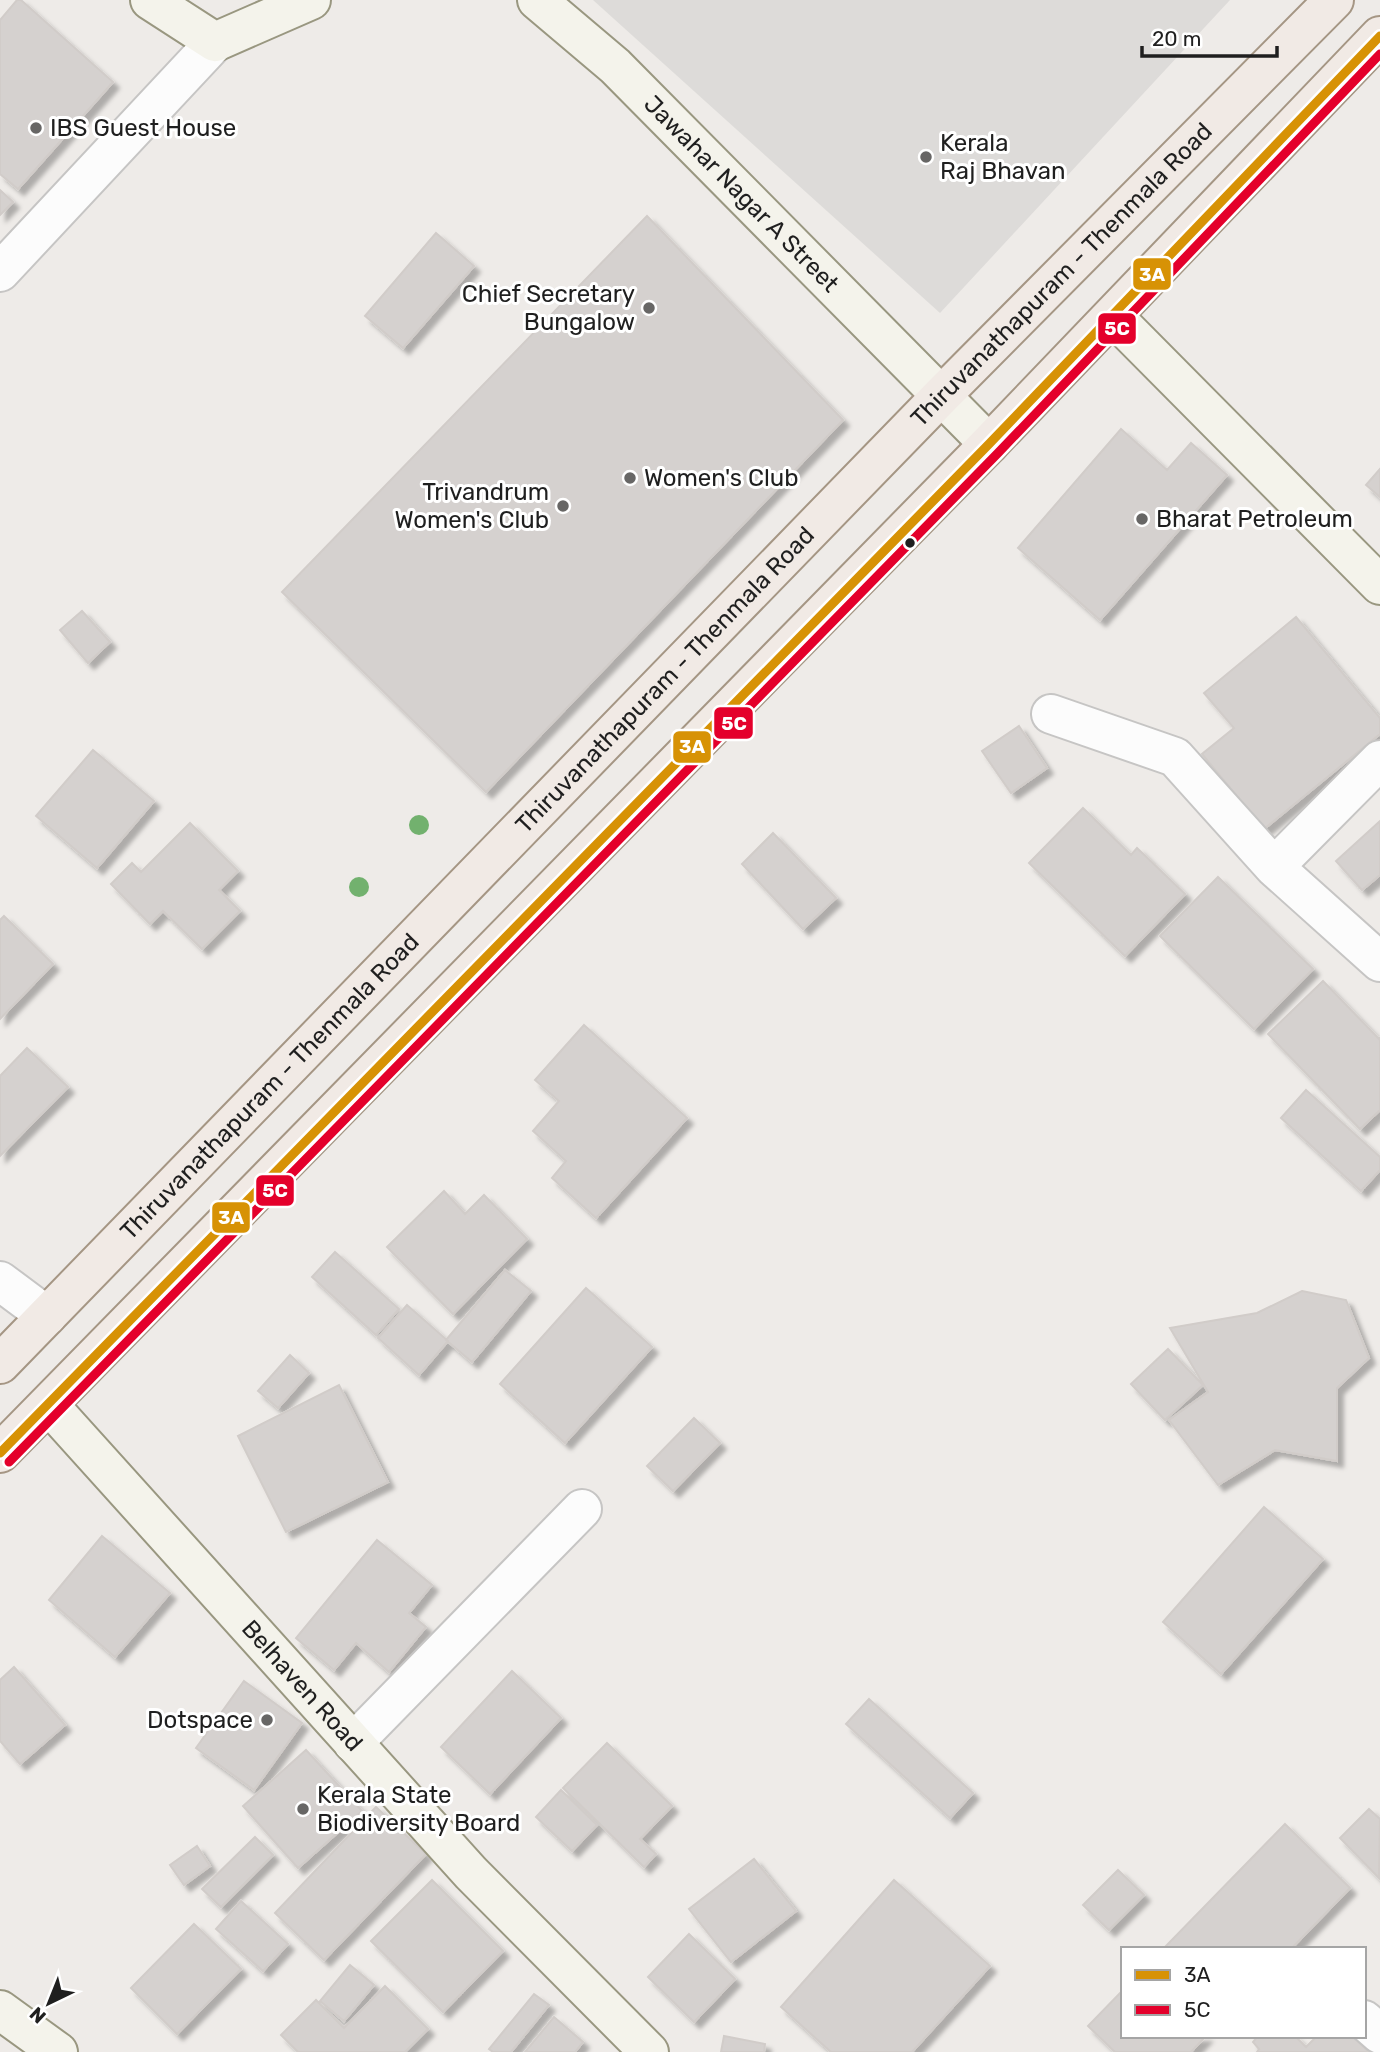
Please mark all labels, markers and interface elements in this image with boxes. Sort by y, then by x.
scale bar [1142,14,1277,58]
text: 20 m [1152,26,1201,51]
street label: Jawahar Nagar A Street [638,90,845,298]
place label: IBS Guest House [50,114,236,142]
street label: Thiruvanathapuram - Thenmala Road [905,117,1218,432]
marker: IBS Guest House [28,120,44,136]
place label: Kerala Raj Bhavan [940,129,1065,185]
marker: Kerala Raj Bhavan [918,149,934,165]
line badge: 3A [1132,257,1172,291]
text: 3A [1139,263,1165,286]
place label: Chief Secretary Bungalow [462,280,635,336]
marker: Chief Secretary Bungalow [641,300,657,316]
line badge: 5C [1097,312,1137,345]
text: 5C [1104,317,1130,340]
place label: Women's Club [644,464,799,492]
marker: Women's Club [622,470,638,486]
place label: Trivandrum Women's Club [395,478,549,534]
marker: Trivandrum Women's Club [555,498,571,514]
place label: Bharat Petroleum [1156,505,1353,533]
marker: Bharat Petroleum [1134,511,1150,527]
street label: Thiruvanathapuram - Thenmala Road [510,521,820,839]
unlabelled marker [903,536,917,550]
line badge: 5C [713,706,754,740]
text: 5C [721,712,747,735]
line badge: 3A [672,730,712,764]
text: 3A [679,735,705,758]
street label: Thiruvanathapuram - Thenmala Road [115,928,425,1245]
line badge: 5C [255,1174,295,1207]
text: 5C [262,1179,288,1202]
line badge: 3A [211,1201,251,1234]
text: 3A [218,1206,244,1229]
street label: Belhaven Road [236,1614,368,1757]
place label: Dotspace [147,1706,253,1734]
marker: Dotspace [259,1712,275,1728]
place label: Kerala State Biodiversity Board [317,1781,520,1837]
marker: Kerala State Biodiversity Board [295,1801,311,1817]
legend [1121,1947,1366,2038]
text: 3A [1184,1962,1211,1987]
north arrow [14,1968,84,2038]
text: 5C [1184,1997,1210,2022]
text: N [25,2002,51,2028]

